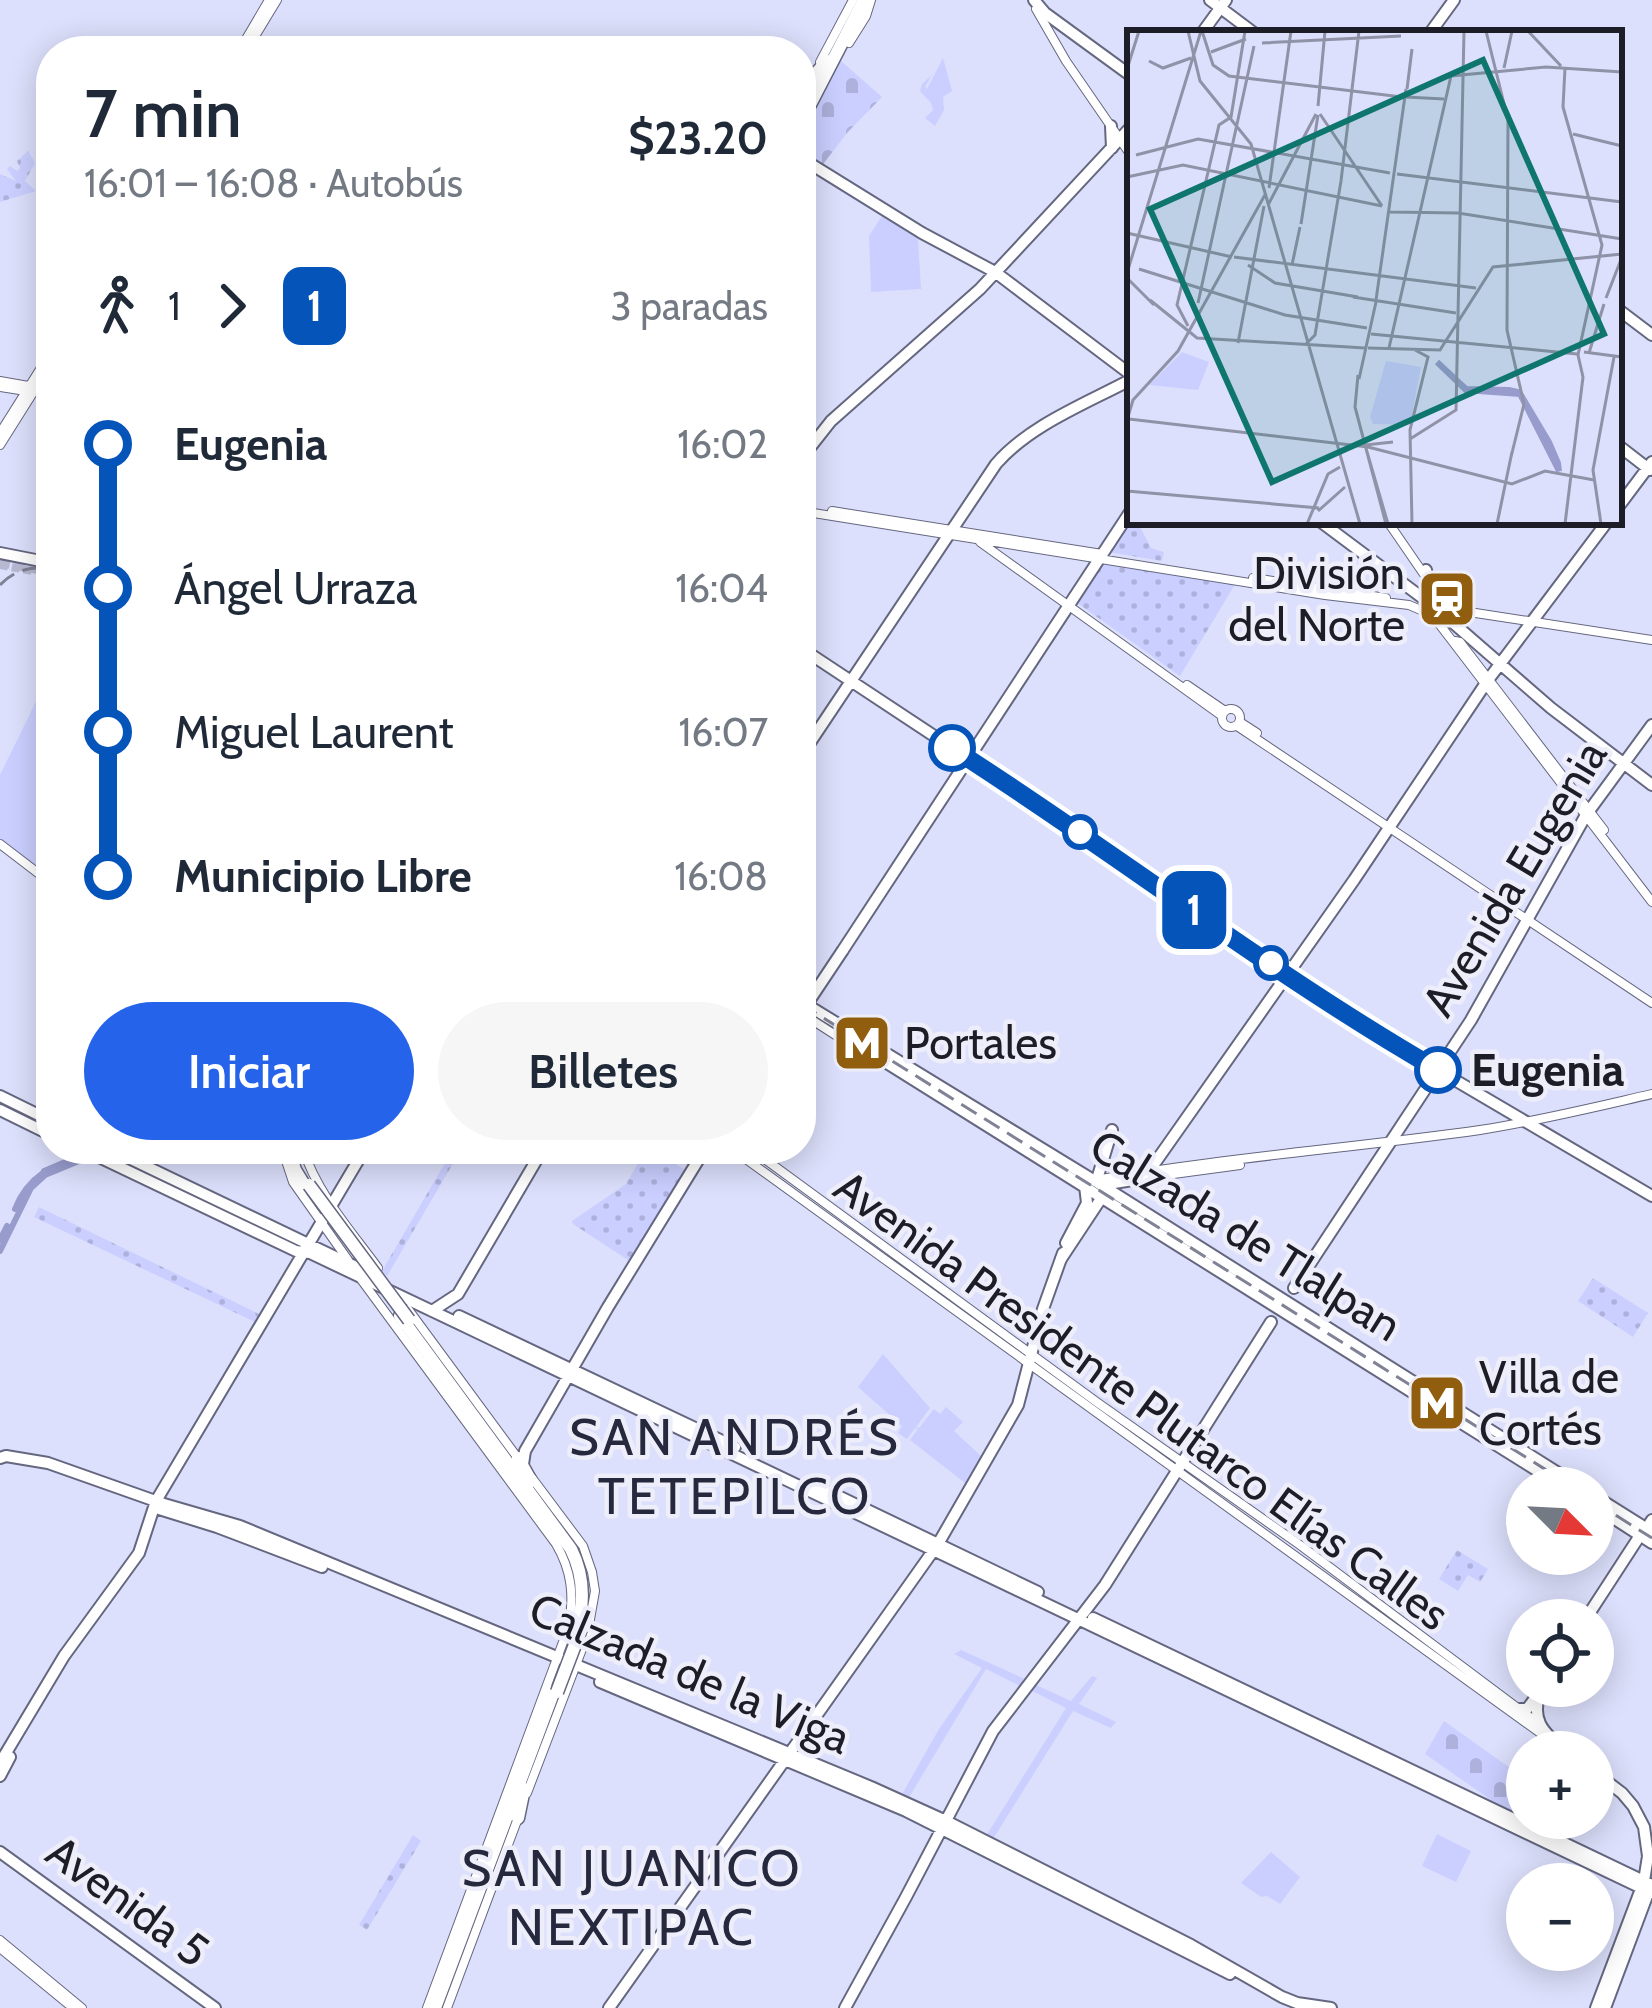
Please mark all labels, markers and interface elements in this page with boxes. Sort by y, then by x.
inset map [1127,30,1622,525]
text: 7 min [84,73,242,154]
text: $23.20 [628,111,768,165]
text: 16:01 – 16:08 · Autobús [84,159,463,207]
icon: walk [84,273,150,339]
icon: forward [199,273,265,339]
text: 1 [307,280,322,332]
text: 1 [168,282,181,330]
text: 3 paradas [610,282,768,330]
text: Eugenia [174,417,328,471]
text: 16:02 [677,420,768,468]
place label: División del Norte [1228,546,1405,652]
text: Ángel Urraza [174,561,417,615]
text: 16:04 [675,564,768,612]
station icon: División del Norte [1416,568,1478,630]
text: Miguel Laurent [174,705,454,759]
text: 16:07 [679,708,768,756]
unlabelled marker [930,726,974,770]
street label: Avenida Eugenia [1411,730,1618,1026]
unlabelled marker [1064,816,1096,848]
text: Municipio Libre [174,849,472,903]
text: 16:08 [674,852,768,900]
line badge: 1 [1155,871,1233,949]
text: 1 [1186,884,1202,936]
unlabelled marker [1255,947,1287,979]
button: Iniciar [84,1002,414,1140]
button: Billetes [438,1002,768,1140]
metro station icon: Portales [831,1012,893,1074]
place label: Portales [904,1016,1057,1070]
place label: Eugenia [1471,1043,1625,1097]
marker: Eugenia [1416,1048,1460,1092]
street label: Calzada de Tlalpan [1081,1118,1411,1352]
street label: Avenida Presidente Plutarco Elías Calles [824,1159,1460,1641]
place label: Villa de Cortés [1479,1350,1619,1456]
metro station icon: Villa de Cortés [1406,1372,1468,1434]
district label: SAN ANDRÉS TETEPILCO [569,1406,901,1527]
north arrow [1506,1467,1614,1575]
map controls [1506,1467,1614,1971]
street label: Calzada de la Viga [522,1581,859,1765]
button: locate [1506,1599,1614,1707]
button: + [1506,1731,1614,1839]
street label: Avenida 5 [37,1824,219,1978]
district label: SAN JUANICO NEXTIPAC [462,1837,803,1958]
button: − [1506,1863,1614,1971]

